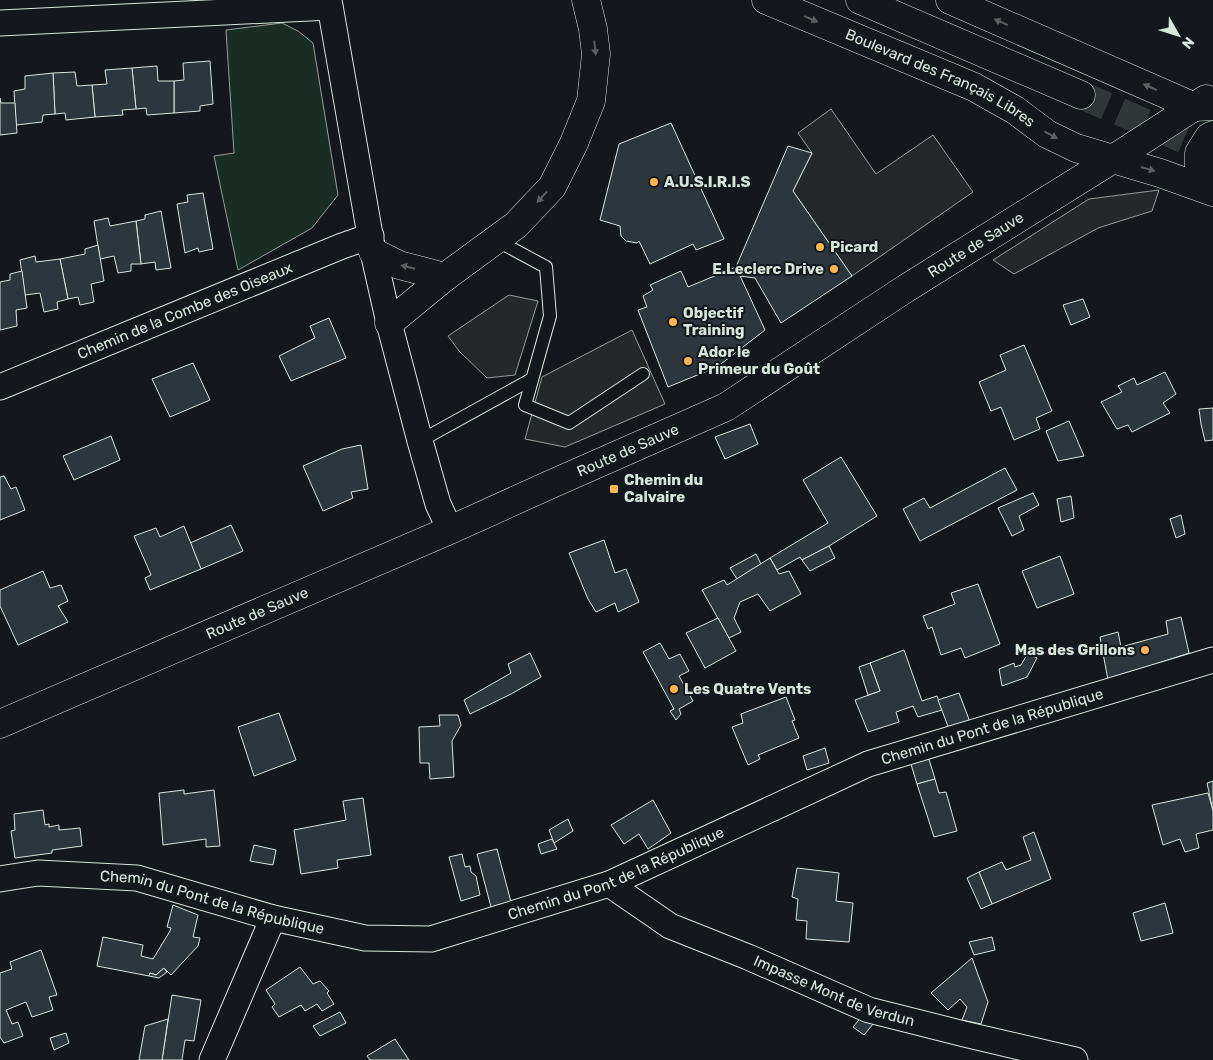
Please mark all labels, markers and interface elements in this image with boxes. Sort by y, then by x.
north arrow [1153,10,1203,60]
one-way arrow [804,15,818,23]
one-way arrow [994,18,1008,26]
street label: Boulevard des Français Libres [843,25,1039,131]
text: N [1178,34,1197,52]
one-way arrow [592,40,600,56]
one-way arrow [1143,83,1157,91]
one-way arrow [1043,131,1058,139]
one-way arrow [1140,166,1155,174]
place label: A.U.S.I.R.I.S [664,173,750,191]
marker: A.U.S.I.R.I.S [648,176,660,188]
one-way arrow [536,191,548,203]
street label: Route de Sauve [925,208,1027,281]
place label: Picard [830,238,878,256]
marker: Picard [814,241,826,253]
street label: Chemin de la Combe des Oiseaux [75,258,295,363]
place label: E.Leclerc Drive [712,260,824,278]
one-way arrow [400,263,415,271]
marker: E.Leclerc Drive [828,263,840,275]
place label: Objectif Training [683,304,745,339]
marker: Objectif Training [667,316,679,328]
place label: Ador le Primeur du Goût [698,343,820,378]
marker: Ador le Primeur du Goût [682,355,694,367]
street label: Route de Sauve [574,420,682,481]
place label: Chemin du Calvaire [624,471,703,506]
marker: Chemin du Calvaire [608,483,620,495]
street label: Route de Sauve [203,583,311,643]
place label: Mas des Grillons [1015,641,1135,659]
marker: Mas des Grillons [1139,644,1151,656]
place label: Les Quatre Vents [684,680,811,698]
marker: Les Quatre Vents [668,683,680,695]
street label: Chemin du Pont de la République [879,685,1105,769]
street label: Chemin du Pont de la République [506,823,727,924]
street label: Chemin du Pont de la République [99,867,326,938]
street label: Impasse Mont de Verdun [751,952,917,1030]

